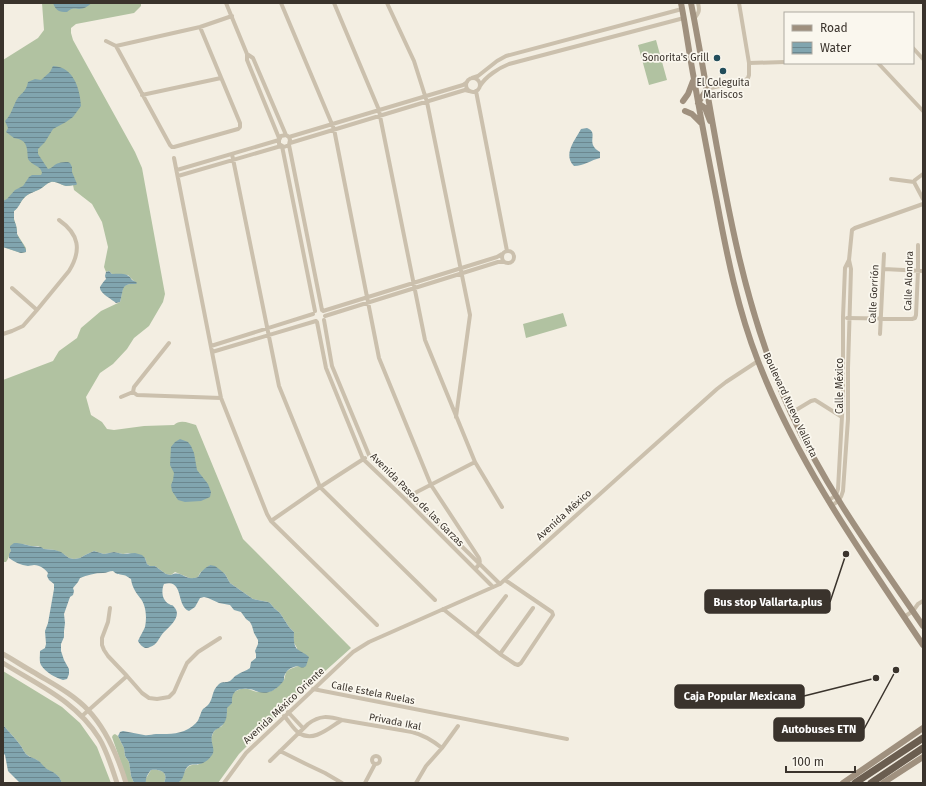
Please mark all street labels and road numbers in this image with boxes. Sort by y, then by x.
street label: Calle Alondra [902,251,916,311]
street label: Calle Gorrión [866,264,882,324]
street label: Boulevard Nuevo Vallarta [760,351,820,459]
street label: Calle México [834,358,846,414]
street label: Avenida Paseo de las Garzas [368,451,467,550]
street label: Avenida México [534,487,594,543]
street label: Avenida México Oriente [241,665,327,747]
street label: Calle Estela Ruelas [330,679,416,707]
street label: Privada Ikal [368,711,422,733]

